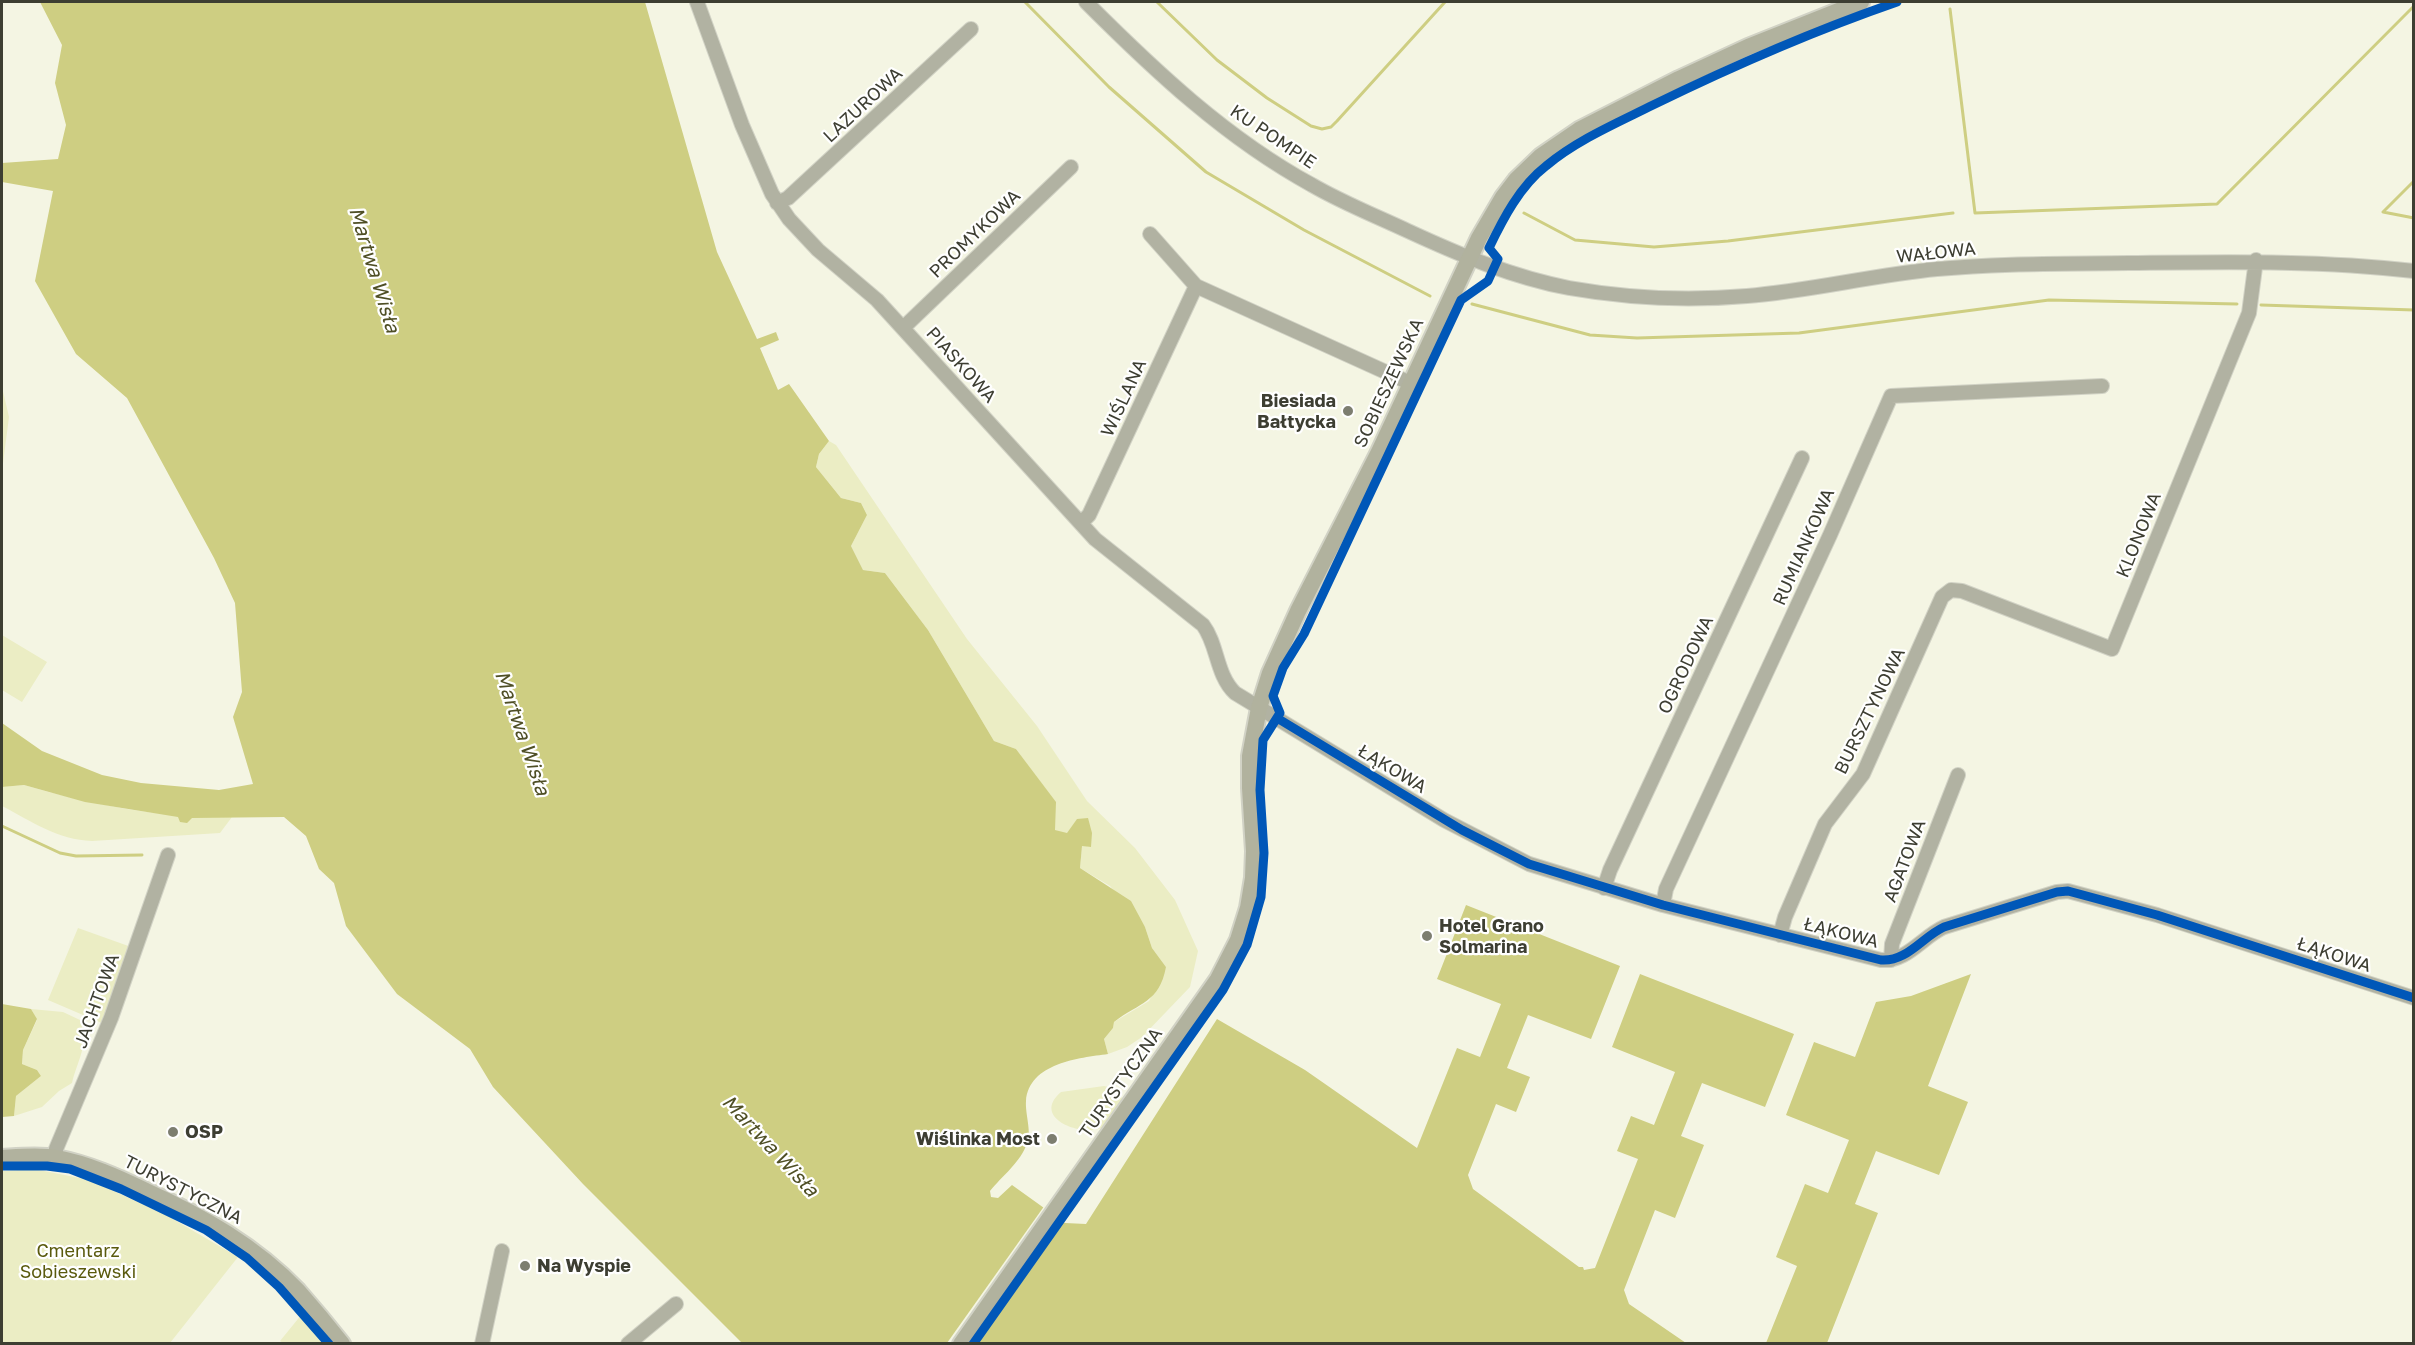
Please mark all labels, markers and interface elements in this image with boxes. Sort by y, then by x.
street label: LAZUROWA [819,63,907,147]
street label: KU POMPIE [1226,100,1320,174]
street label: PROMYKOWA [925,185,1025,283]
water label: Martwa Wisła [343,204,405,336]
street label: WAŁOWA [1895,238,1977,268]
street label: SOBIESZEWSKA [1350,315,1428,451]
street label: PIASKOWA [921,323,1001,407]
street label: WIŚLANA [1097,356,1151,440]
place label: Biesiada Bałtycka [1257,390,1336,432]
marker: Biesiada Bałtycka [1341,404,1355,418]
street label: RUMIANKOWA [1769,485,1839,609]
street label: KLONOWA [2112,489,2166,581]
street label: OGRODOWA [1654,613,1718,717]
street label: BURSZTYNOWA [1830,644,1910,778]
water label: Martwa Wisła [489,668,555,798]
street label: ŁĄKOWA [1354,740,1430,798]
street label: AGATOWA [1879,817,1931,905]
street label: ŁĄKOWA [1801,913,1881,953]
place label: Hotel Grano Solmarina [1439,915,1544,958]
marker: Hotel Grano Solmarina [1420,929,1434,943]
street label: ŁĄKOWA [2294,933,2374,977]
street label: JACHTOWA [70,951,124,1051]
street label: TURYSTYCZNA [1075,1024,1167,1142]
water label: Martwa Wisła [717,1090,823,1202]
place label: OSP [185,1121,223,1143]
marker: OSP [166,1125,180,1139]
place label: Wiślinka Most [916,1128,1040,1150]
marker: Wiślinka Most [1045,1132,1059,1146]
street label: TURYSTYCZNA [120,1151,246,1229]
park label: Cmentarz Sobieszewski [20,1240,136,1282]
place label: Na Wyspie [537,1255,631,1277]
marker: Na Wyspie [518,1259,532,1273]

